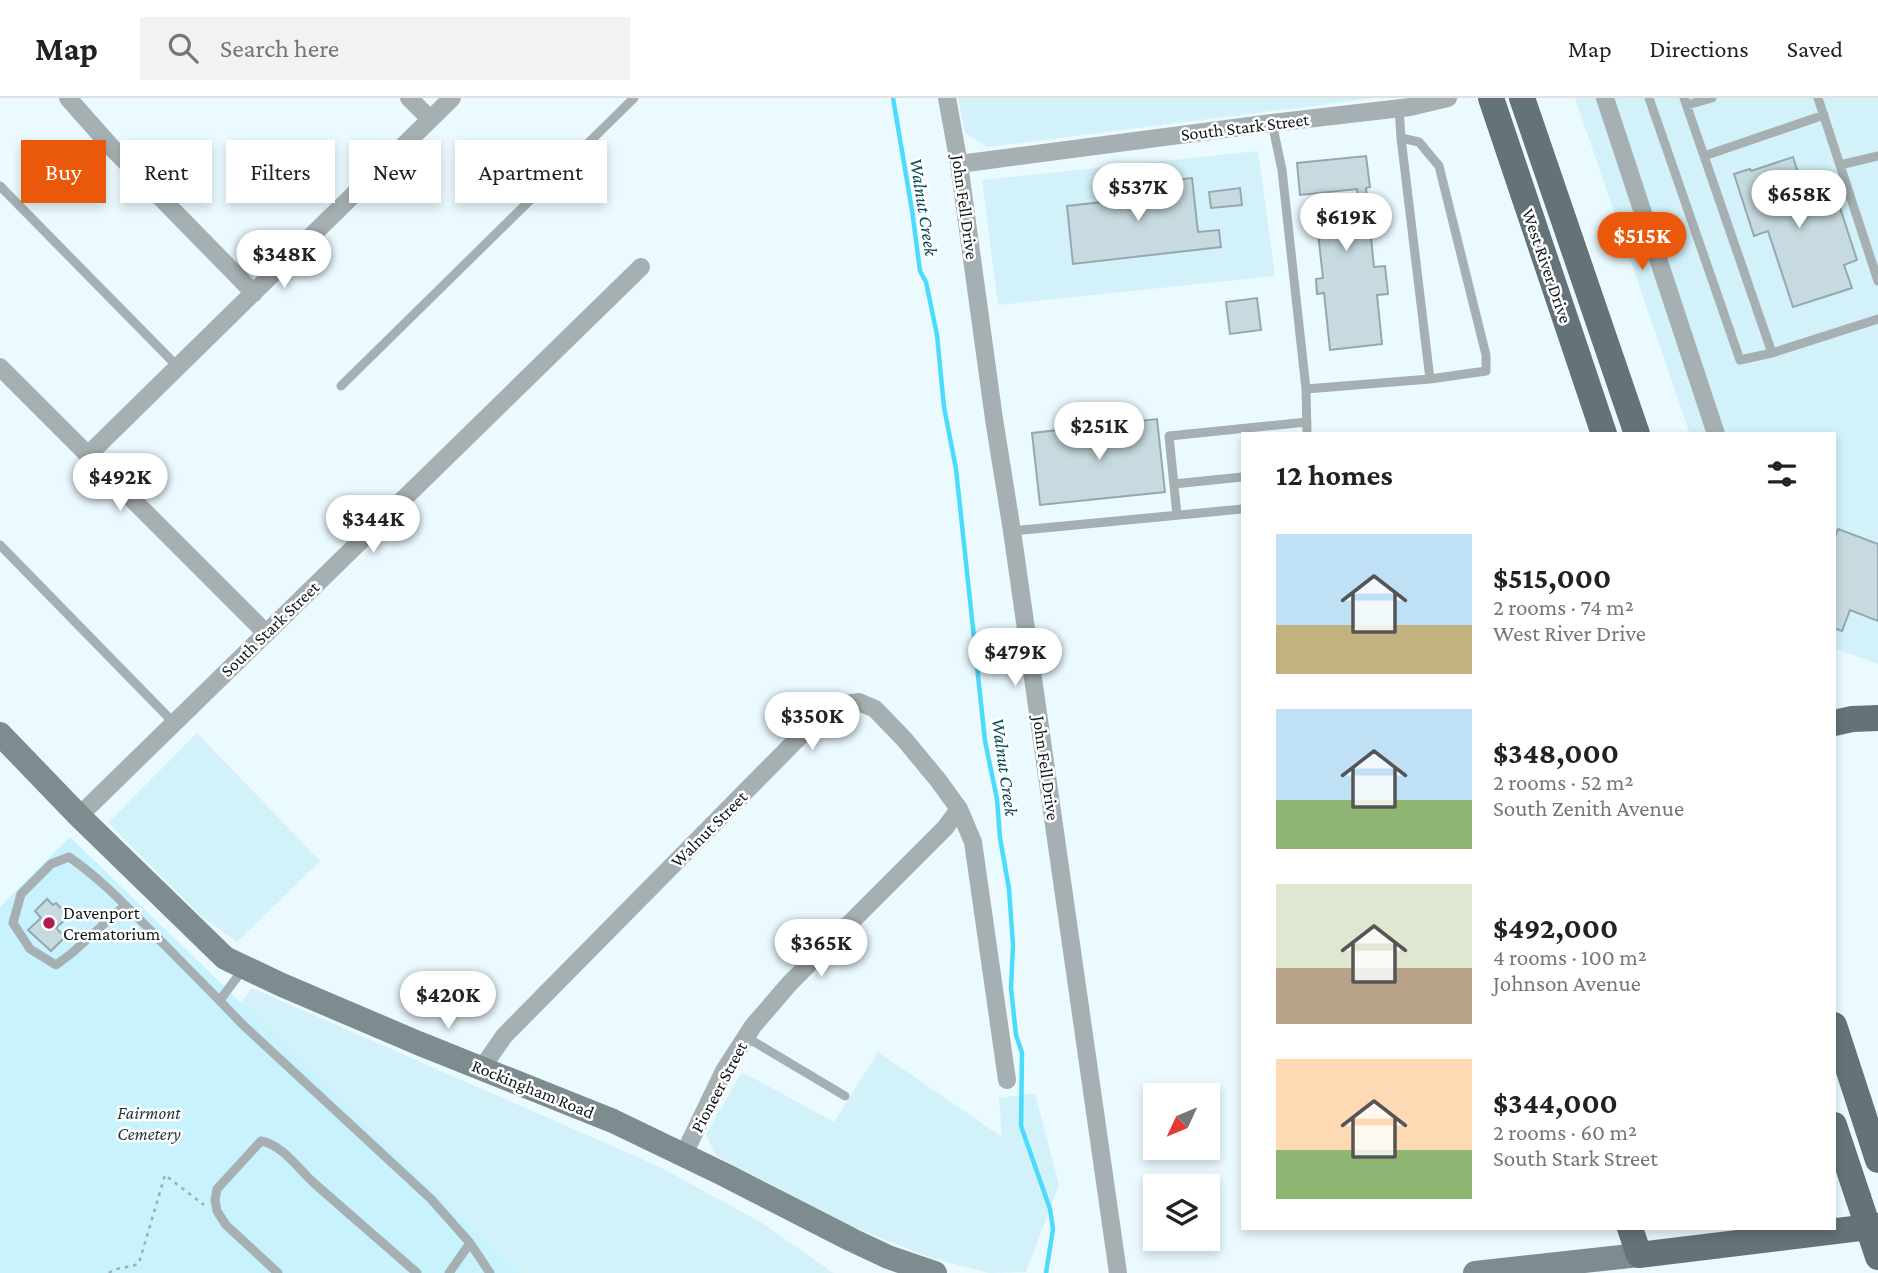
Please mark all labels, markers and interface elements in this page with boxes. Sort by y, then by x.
search box [140,17,630,80]
icon: search [164,29,202,67]
text: Map [35,30,98,67]
text: Search here [220,34,339,63]
text: Map [1568,35,1612,62]
text: Directions [1650,35,1749,62]
text: Saved [1787,35,1843,62]
street label: South Stark Street [1180,109,1311,145]
chip: Buy [21,140,106,203]
chip: Rent [120,140,212,203]
chip: Filters [226,140,335,203]
chip: New [349,140,441,203]
chip: Apartment [455,140,607,203]
street label: John Fell Drive [947,151,982,261]
water label: Walnut Creek [906,157,942,258]
pin: $537K [1089,164,1187,223]
pin: $658K [1750,170,1848,230]
text: $537K [1109,173,1167,199]
text: $658K [1767,180,1831,206]
pin: $619K [1297,194,1395,253]
text: $619K [1316,203,1376,229]
street label: West River Drive [1518,206,1576,326]
pin: $515K [1593,212,1691,272]
text: $515K [1613,222,1671,248]
pin: $348K [235,230,333,290]
text: $348K [252,240,316,266]
pin: $251K [1050,402,1148,462]
text: $251K [1070,412,1128,438]
pin: $492K [71,454,169,513]
icon: filters [1763,455,1801,493]
text: 12 homes [1276,458,1393,491]
text: $492K [89,463,151,489]
pin: $344K [324,496,422,555]
text: $344K [342,505,404,531]
text: $515,000 [1493,561,1611,594]
icon: home [1332,562,1416,646]
street label: South Stark Street [217,576,324,681]
text: 2 rooms · 74 m² [1493,594,1634,620]
text: West River Drive [1493,620,1646,646]
pin: $479K [966,628,1064,688]
text: $479K [984,638,1046,664]
pin: $350K [763,692,861,752]
text: $350K [781,702,843,728]
street label: John Fell Drive [1028,712,1063,822]
water label: Walnut Creek [988,717,1022,818]
text: $348,000 [1493,736,1619,769]
icon: home [1332,737,1416,821]
text: 2 rooms · 52 m² [1493,769,1633,795]
street label: Walnut Street [667,786,752,871]
text: South Zenith Avenue [1493,795,1684,821]
place label: Davenport Crematorium [63,903,161,944]
text: $492,000 [1493,911,1618,944]
icon: home [1332,912,1416,996]
marker: Davenport Crematorium [41,915,57,931]
pin: $365K [772,920,870,979]
text: $365K [791,929,851,955]
text: 4 rooms · 100 m² [1493,944,1647,970]
text: Johnson Avenue [1493,970,1641,996]
pin: $420K [399,972,497,1031]
text: $420K [416,981,480,1007]
street label: Pioneer Street [687,1037,752,1136]
street label: Rockingham Road [469,1055,598,1123]
north arrow [1143,1083,1220,1160]
map controls [1143,1083,1220,1251]
text: $344,000 [1493,1086,1618,1119]
icon: home [1332,1087,1416,1171]
park label: Fairmont Cemetery [117,1103,181,1144]
text: 2 rooms · 60 m² [1493,1119,1637,1145]
text: South Stark Street [1493,1145,1658,1171]
button: layers [1143,1174,1220,1251]

